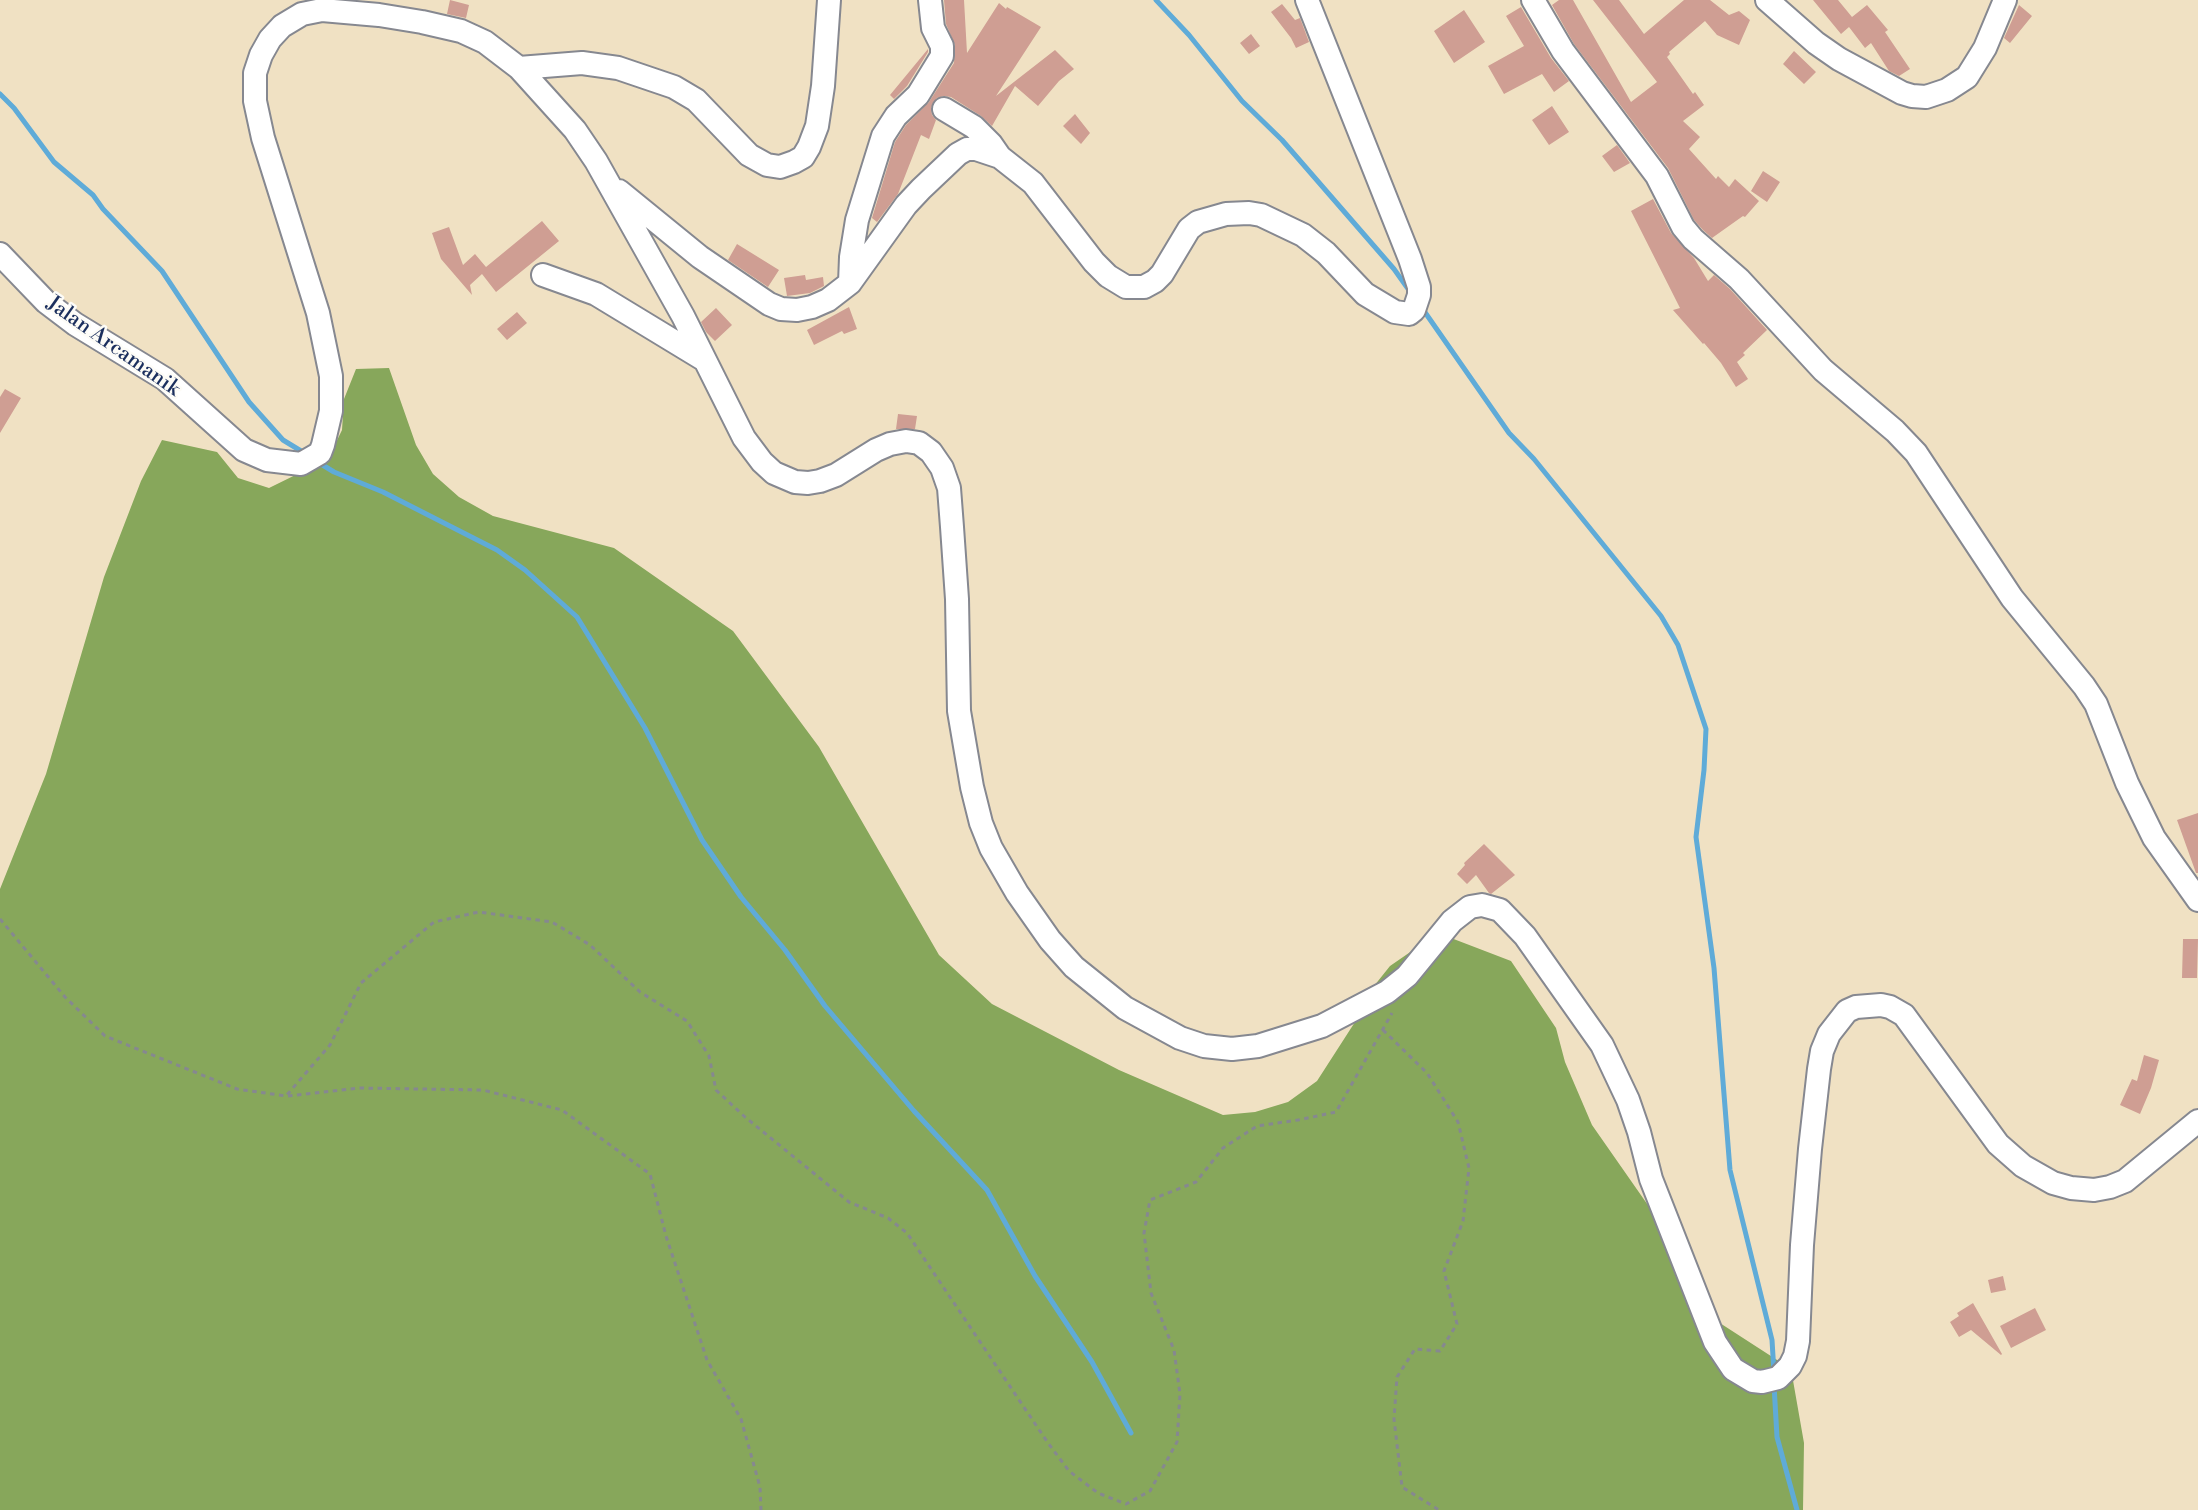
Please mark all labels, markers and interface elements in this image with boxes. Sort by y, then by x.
street label: Jalan Arcamanik [41,292,185,402]

